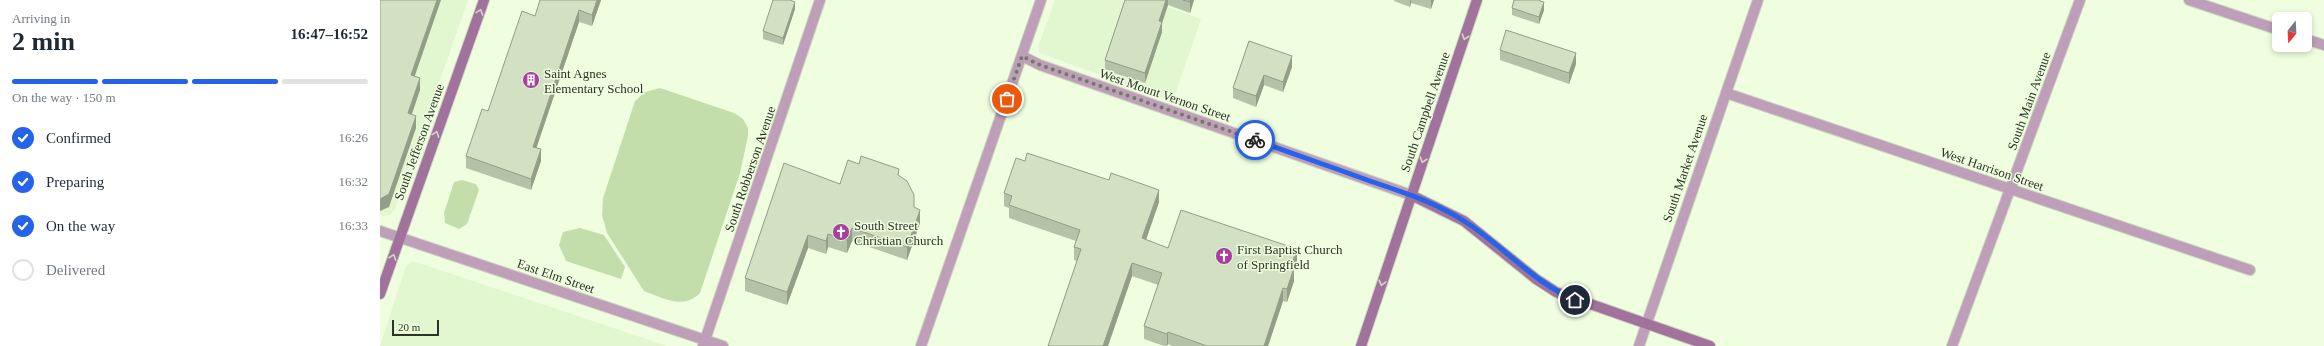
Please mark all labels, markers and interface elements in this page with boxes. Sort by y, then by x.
one-way arrow [475,8,483,15]
text: Arriving in [12,11,70,26]
north arrow [2272,12,2312,52]
map controls [2272,12,2312,52]
text: 16:47–16:52 [291,26,368,42]
text: 2 min [12,27,75,56]
one-way arrow [1461,33,1469,40]
street label: South Campbell Avenue [1397,50,1453,174]
street label: South Main Avenue [2004,50,2054,152]
street label: West Mount Vernon Street [1097,65,1233,125]
place label: Saint Agnes Elementary School [544,66,644,96]
building icon: Saint Agnes Elementary School [521,70,541,90]
street label: South Jefferson Avenue [391,81,447,202]
pin [990,82,1024,116]
icon: bag [996,88,1018,110]
text: On the way · 150 m [12,90,116,105]
street label: South Robberson Avenue [721,104,779,234]
street label: South Market Avenue [1659,112,1711,224]
courier [1235,120,1275,160]
icon: check [12,127,34,149]
icon: bike [1244,129,1266,151]
text: Confirmed [46,130,111,146]
text: 16:26 [338,130,368,145]
one-way arrow [431,131,440,138]
street label: West Harrison Street [1939,144,2046,194]
one-way arrow [1419,156,1428,163]
icon: check [12,171,34,193]
text: Preparing [46,174,104,190]
text: 16:32 [338,174,368,189]
icon: check [12,215,34,237]
text: On the way [46,218,115,234]
text: 16:33 [338,218,368,233]
place label: South Street Christian Church [854,218,944,248]
church icon: South Street Christian Church [831,222,851,242]
place label: First Baptist Church of Springfield [1237,242,1343,272]
church icon: First Baptist Church of Springfield [1214,246,1234,266]
one-way arrow [388,253,396,260]
street label: East Elm Street [515,256,597,296]
text: Delivered [46,262,105,278]
one-way arrow [1378,280,1387,287]
pin [1558,283,1592,317]
icon: home [1564,289,1586,311]
scale bar [392,318,439,337]
text: 20 m [398,321,420,333]

